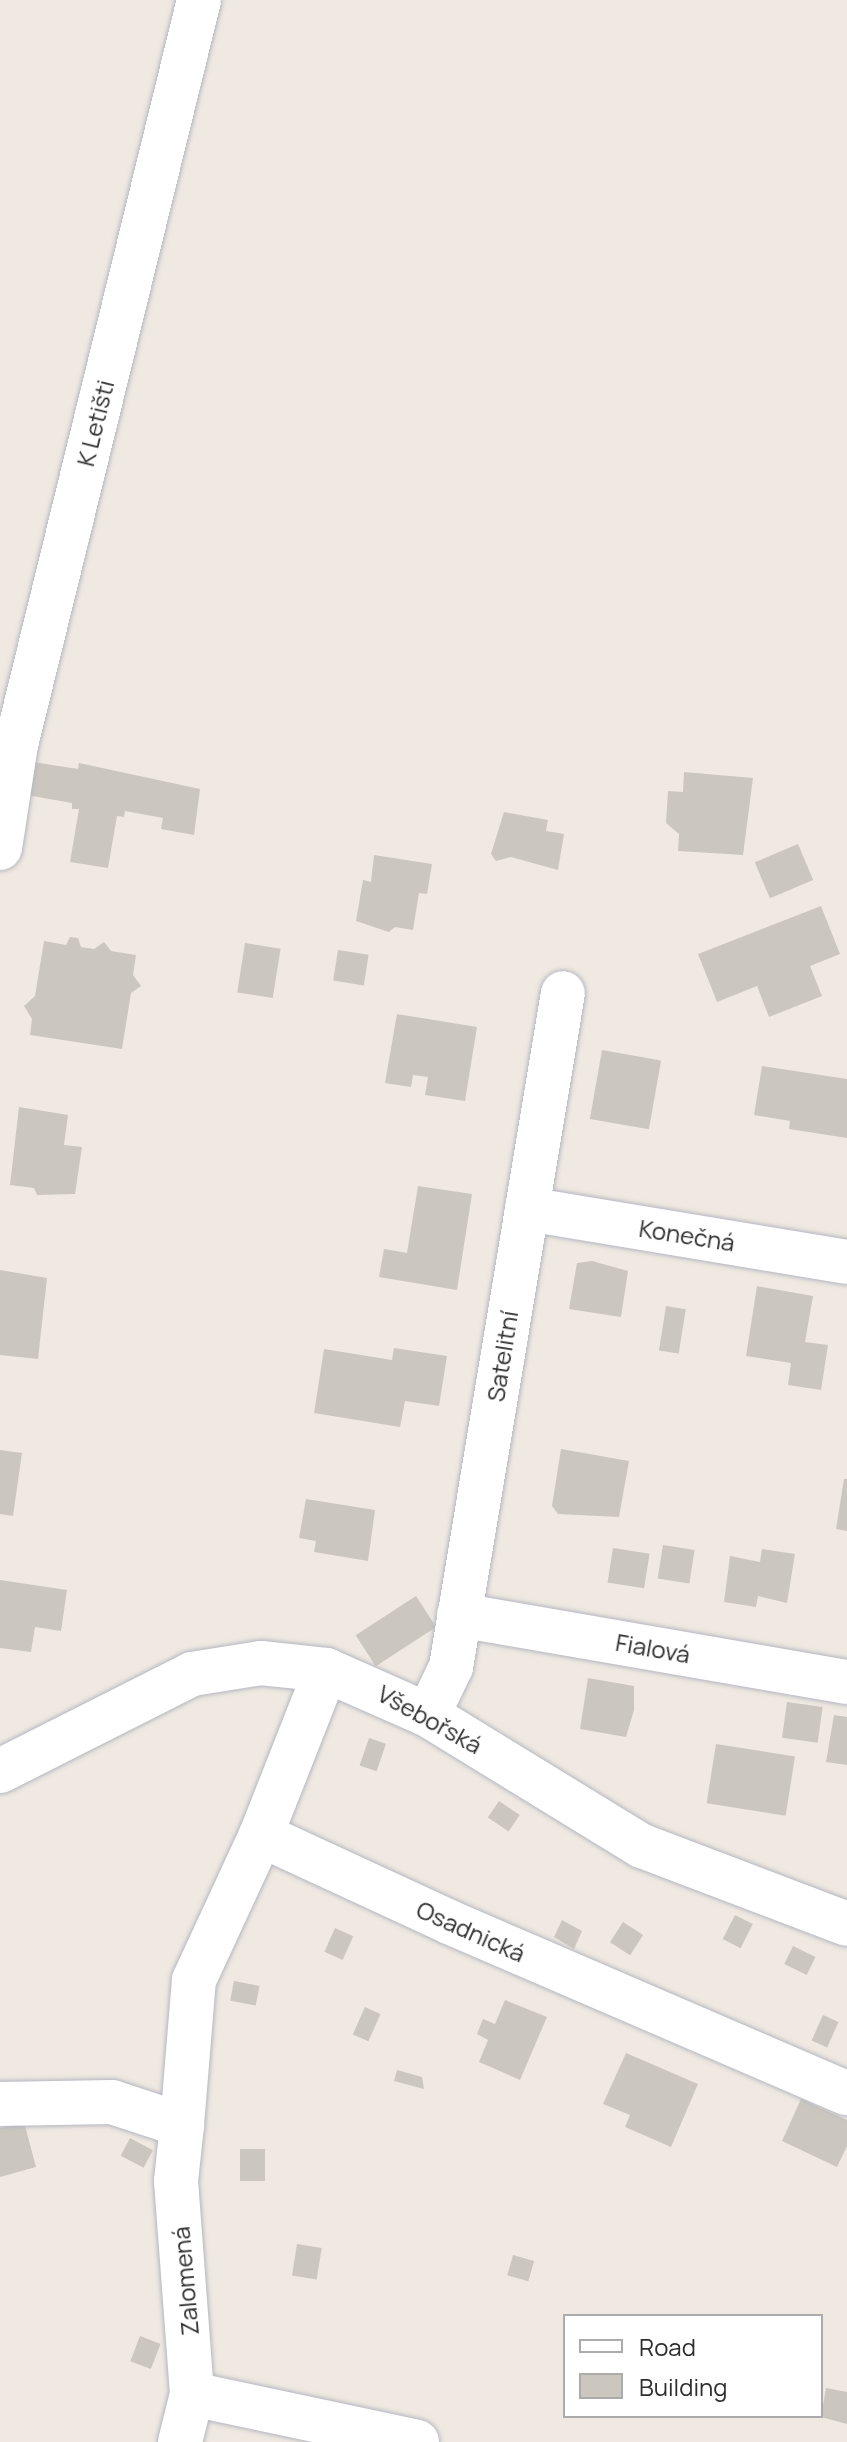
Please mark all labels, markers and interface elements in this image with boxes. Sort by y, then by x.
street label: K Letišti [70,377,120,469]
street label: Konečná [637,1213,737,1257]
street label: Satelitní [481,1308,523,1404]
street label: Fialová [613,1627,693,1669]
street label: Všebořská [373,1679,487,1759]
street label: Osadnická [412,1894,530,1968]
street label: Zalomená [166,2225,204,2337]
legend [563,2314,823,2418]
text: Road [639,2330,696,2363]
text: Building [639,2370,727,2403]

